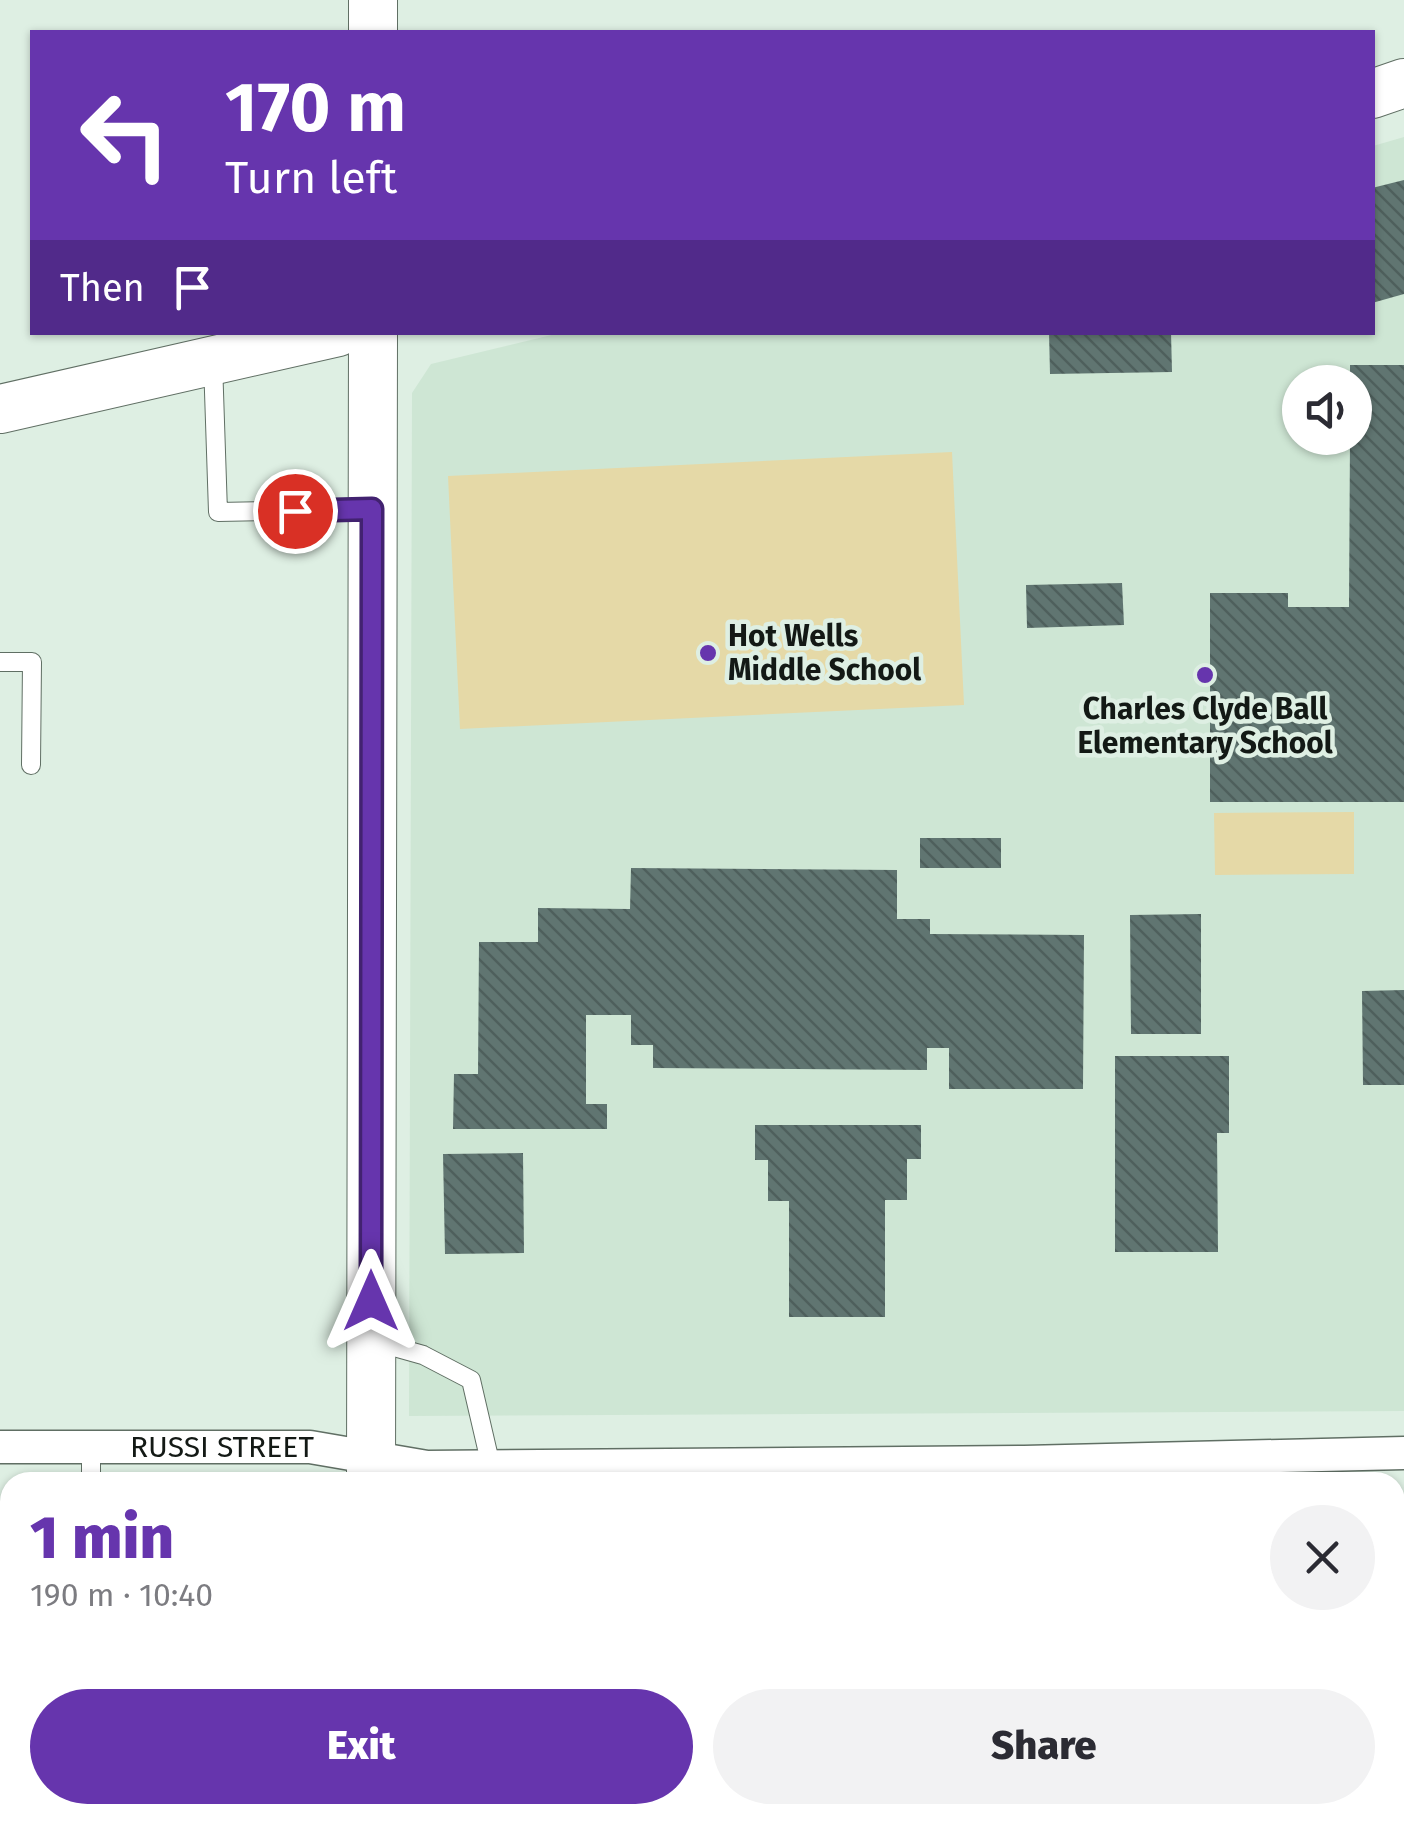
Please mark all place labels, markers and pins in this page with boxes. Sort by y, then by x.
pin [253,469,338,554]
place label: Hot Wells Middle School [728,618,921,688]
marker: Hot Wells Middle School [697,642,719,664]
marker: Charles Clyde Ball Elementary School [1194,664,1216,686]
place label: Charles Clyde Ball Elementary School [1077,691,1333,761]

